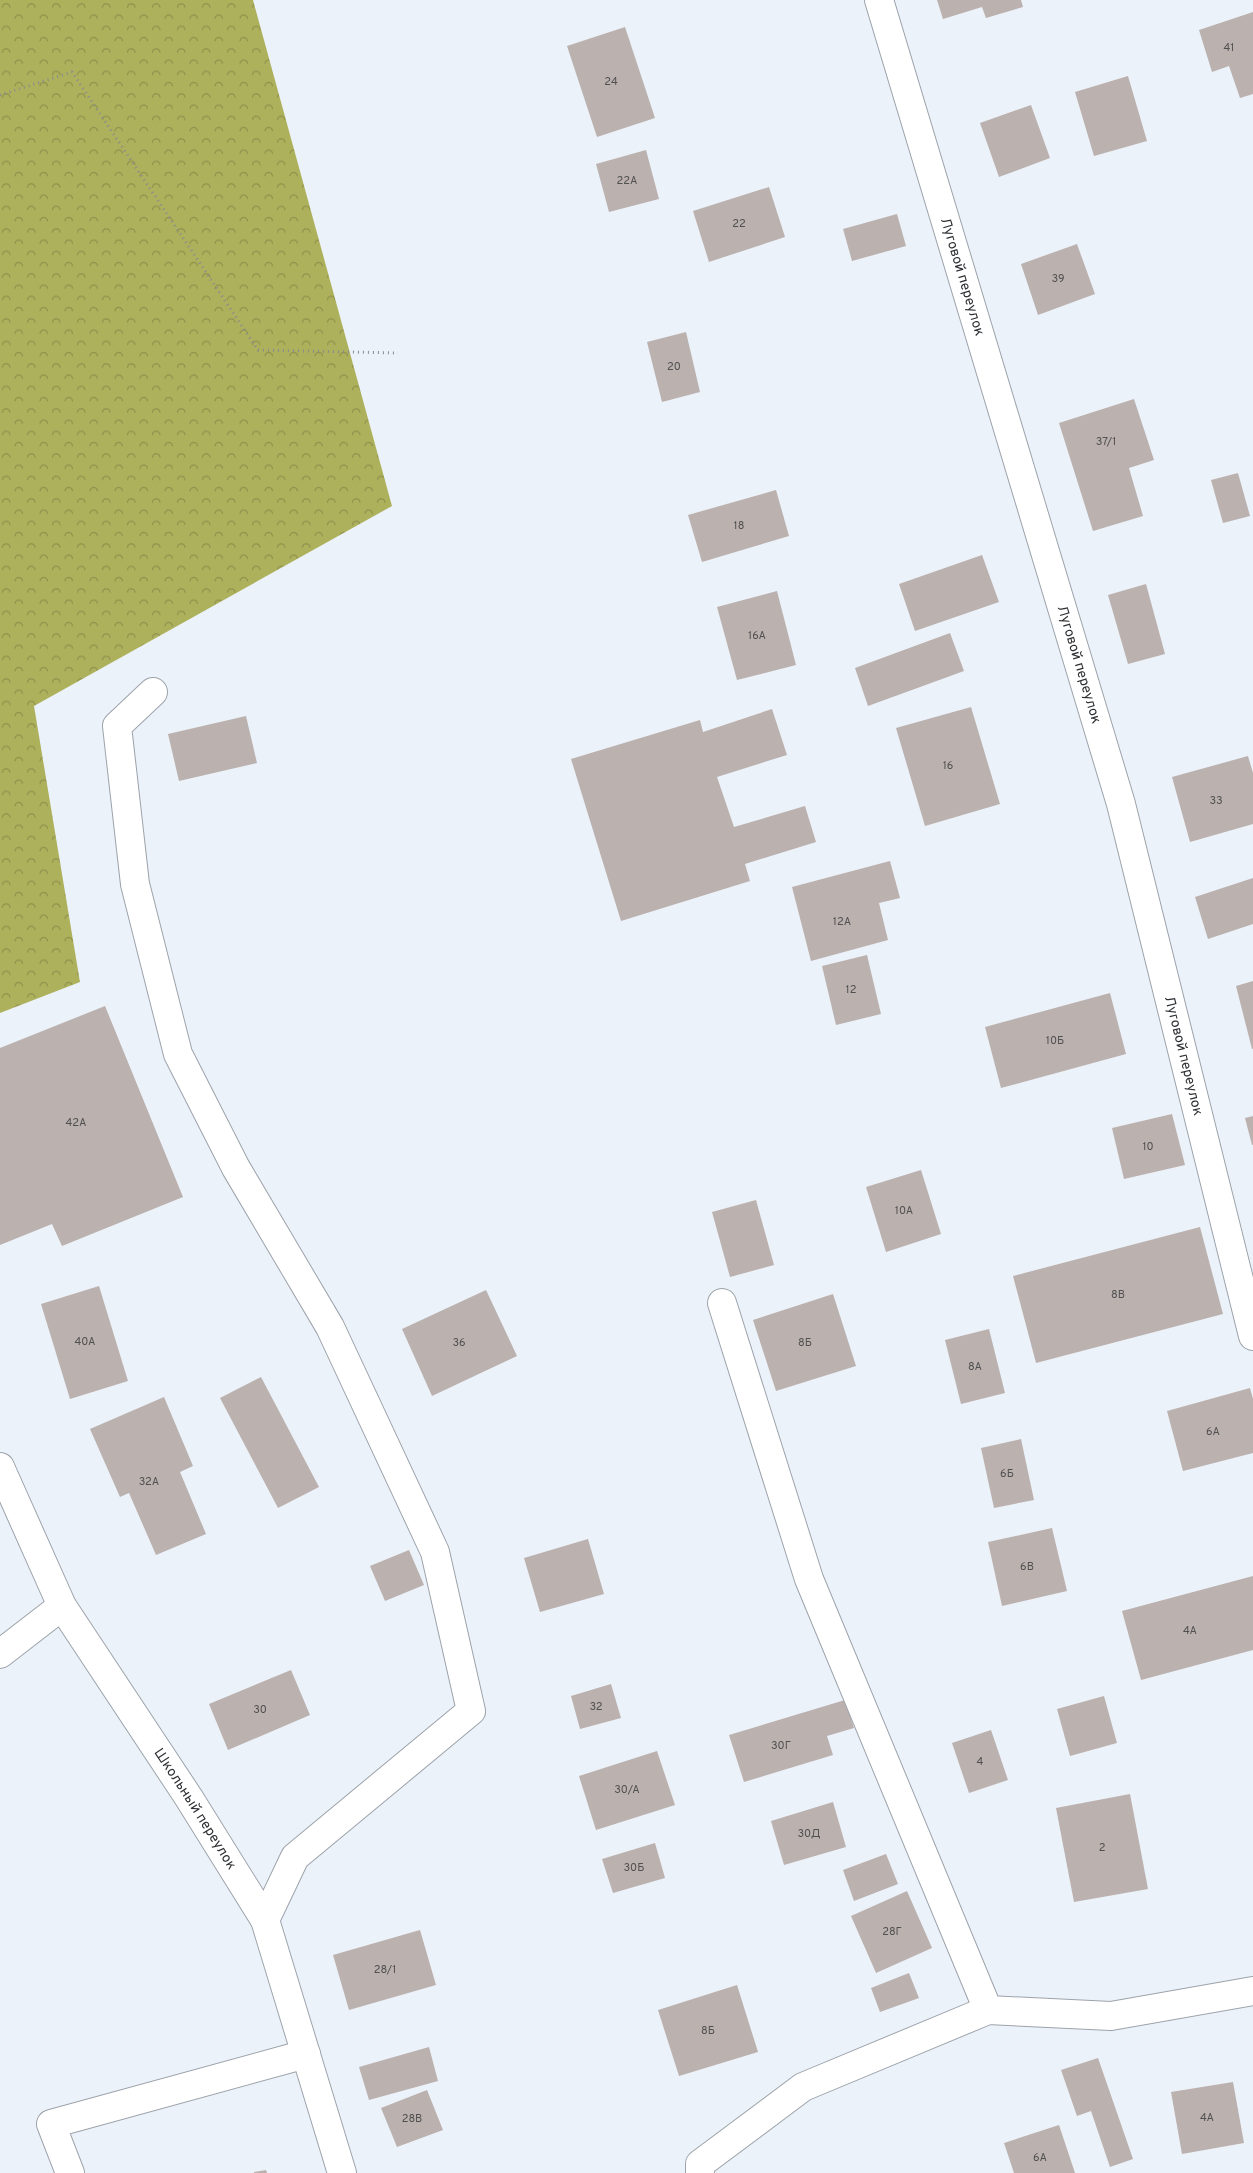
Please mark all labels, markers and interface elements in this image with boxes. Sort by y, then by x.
house number: 41 [1224,41,1234,55]
house number: 24 [604,75,618,89]
house number: 22А [617,174,637,188]
street label: Луговой переулок [936,216,988,338]
house number: 22 [732,217,746,231]
house number: 39 [1052,272,1064,286]
house number: 20 [667,360,681,374]
house number: 37/1 [1096,435,1116,449]
house number: 18 [734,519,744,533]
street label: Луговой переулок [1053,603,1105,726]
house number: 16А [748,629,766,643]
house number: 16 [943,759,953,773]
house number: 33 [1209,794,1223,808]
house number: 12А [833,915,851,929]
house number: 12 [846,983,856,997]
street label: Луговой переулок [1160,994,1206,1117]
house number: 10Б [1046,1034,1064,1048]
house number: 42А [65,1116,87,1130]
house number: 10 [1142,1140,1154,1154]
house number: 10А [895,1204,913,1218]
house number: 8В [1111,1288,1125,1302]
house number: 40А [74,1335,96,1349]
house number: 36 [452,1336,466,1350]
house number: 8Б [798,1336,812,1350]
house number: 8А [968,1360,982,1374]
house number: 6А [1206,1425,1220,1439]
house number: 6Б [1000,1467,1014,1481]
house number: 32А [139,1475,159,1489]
house number: 6В [1020,1560,1034,1574]
house number: 4А [1183,1624,1197,1638]
house number: 32 [589,1700,603,1714]
house number: 30 [253,1703,267,1717]
house number: 30Г [771,1739,791,1753]
street label: Школьный переулок [150,1745,240,1873]
house number: 4 [977,1755,984,1769]
house number: 30/А [614,1783,640,1797]
house number: 30Д [797,1827,821,1841]
house number: 2 [1099,1841,1105,1855]
house number: 30Б [624,1861,644,1875]
house number: 28Г [882,1925,902,1939]
house number: 28/1 [374,1963,396,1977]
house number: 8Б [701,2024,715,2038]
house number: 4А [1200,2111,1214,2125]
house number: 28В [402,2112,422,2126]
house number: 6А [1033,2151,1047,2165]

